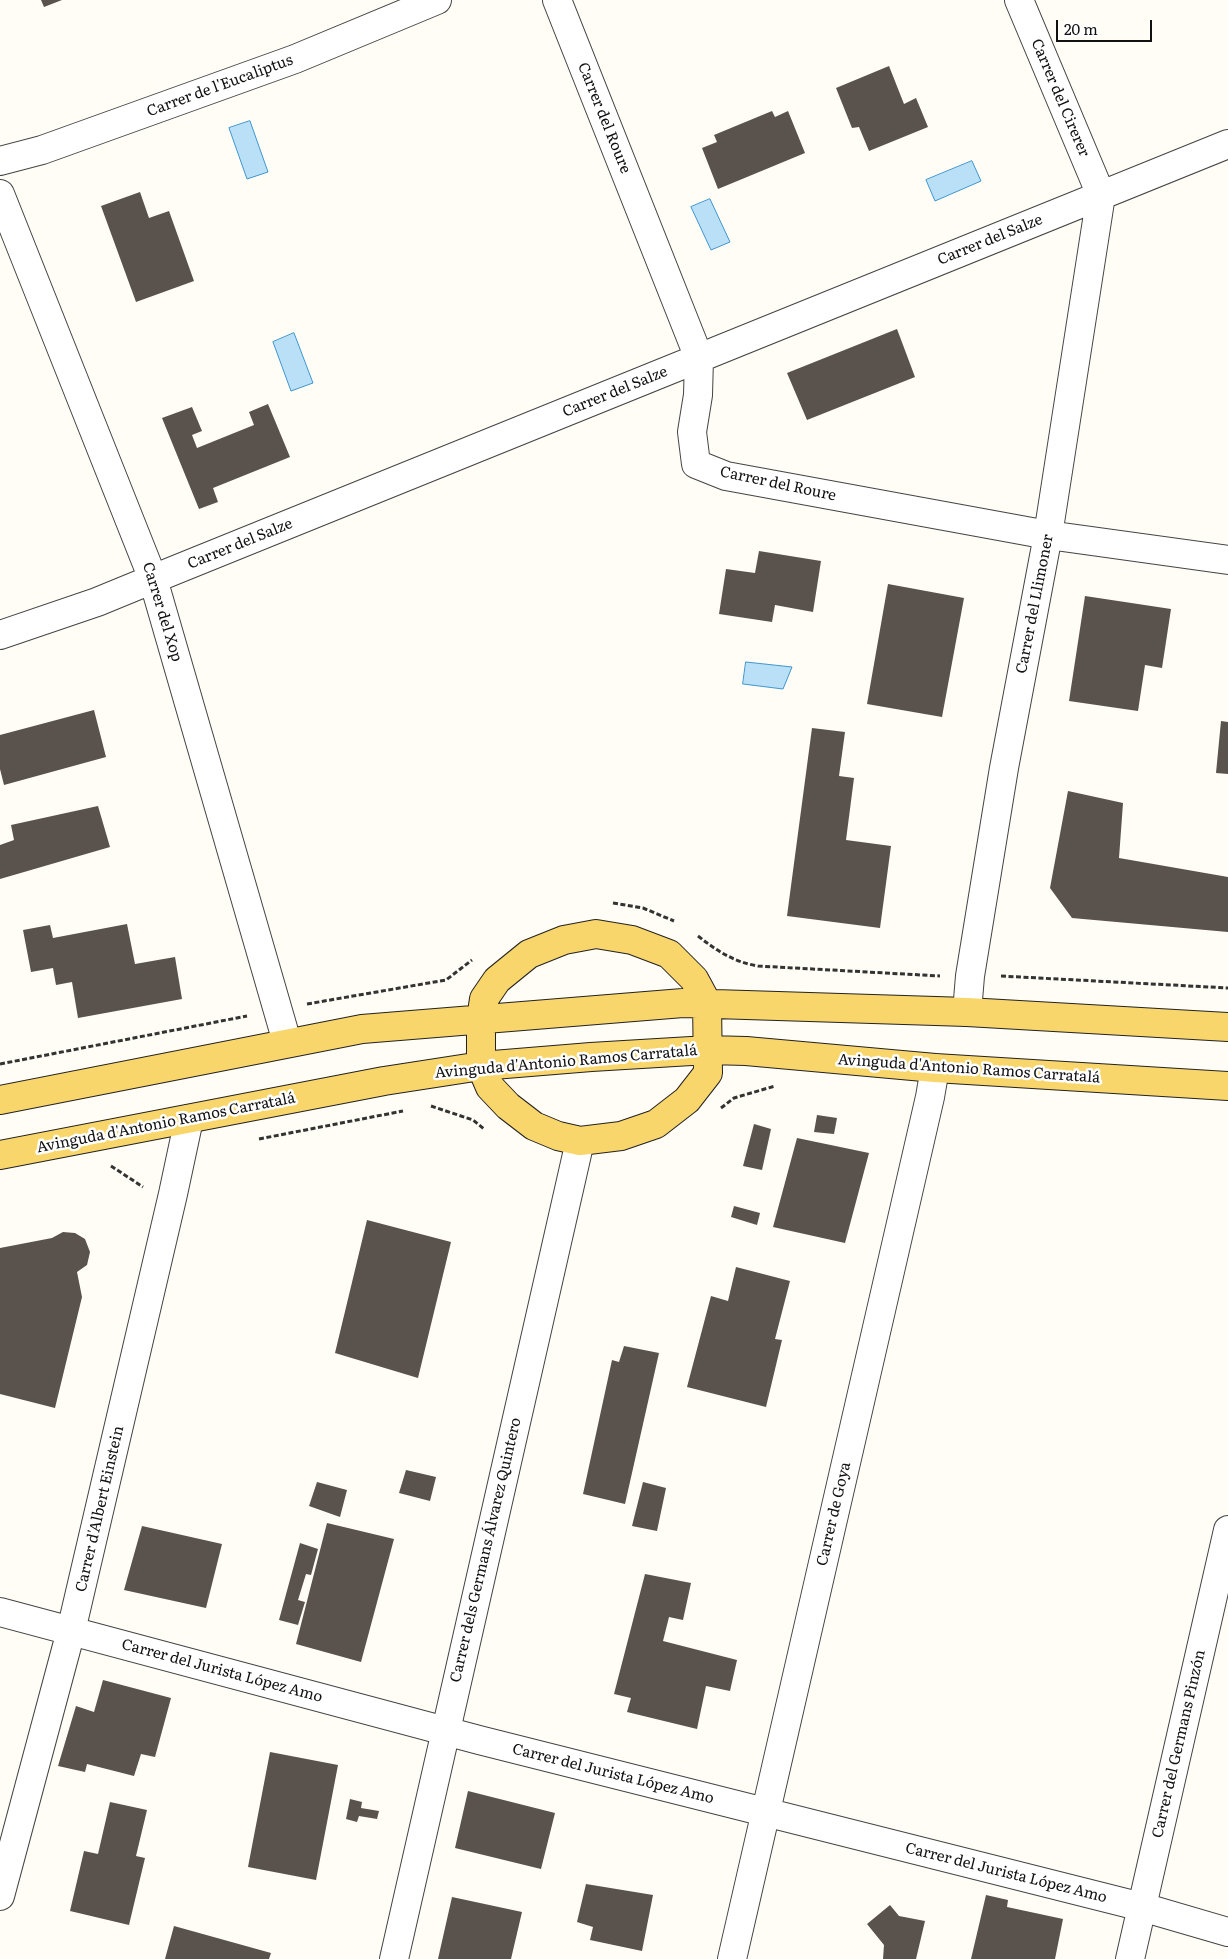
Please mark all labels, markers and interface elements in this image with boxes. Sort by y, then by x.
scale bar [1058,10,1154,42]
text: 20 m [1064,17,1098,40]
street label: Carrer del Cirerer [1027,36,1093,160]
street label: Carrer de l'Eucaliptus [144,51,296,121]
street label: Carrer del Roure [574,60,634,176]
street label: Carrer del Salze [935,211,1045,269]
street label: Carrer del Salze [560,363,670,421]
street label: Carrer del Roure [718,463,838,505]
street label: Carrer del Salze [185,515,295,573]
street label: Carrer del Llimoner [1013,533,1057,675]
street label: Carrer del Xop [138,560,186,664]
street label: Avinguda d'Antonio Ramos Carratalá [434,1042,698,1082]
street label: Avinguda d'Antonio Ramos Carratalá [837,1051,1101,1087]
street label: Avinguda d'Antonio Ramos Carratalá [35,1089,297,1157]
street label: Carrer dels Germans Álvarez Quintero [447,1416,525,1684]
street label: Carrer d'Albert Einstein [72,1424,128,1594]
street label: Carrer de Goya [813,1460,855,1568]
street label: Carrer del Jurista López Amo [120,1635,324,1707]
street label: Carrer del Germans Pinzón [1149,1648,1209,1840]
street label: Carrer del Jurista López Amo [510,1740,716,1808]
street label: Carrer del Jurista López Amo [903,1839,1109,1907]

